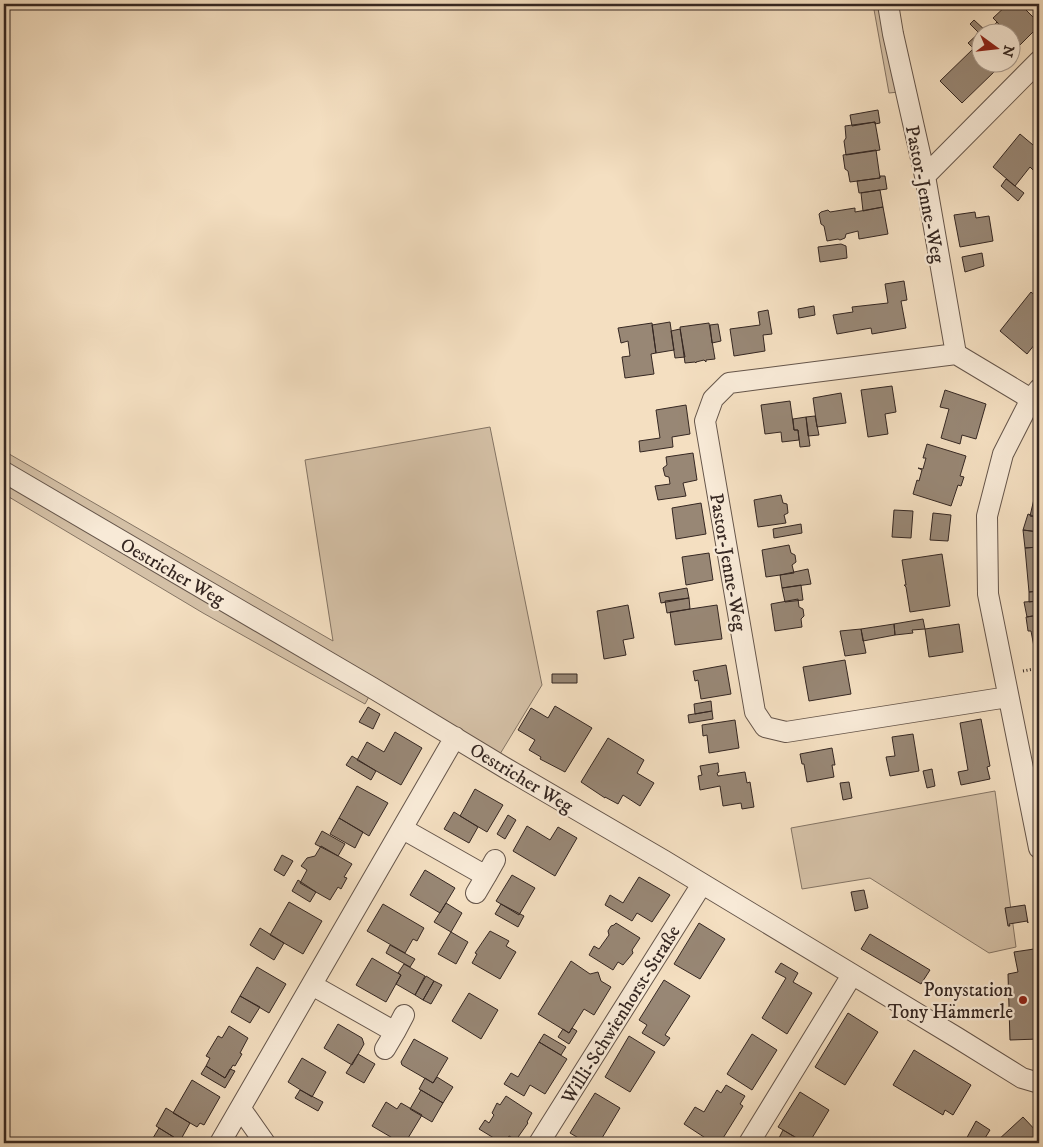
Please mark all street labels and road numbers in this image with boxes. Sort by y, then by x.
street label: Pastor-Jenne-Weg [900,124,949,266]
street label: Pastor-Jenne-Weg [704,492,751,634]
street label: Oestricher Weg [116,533,229,612]
street label: Oestricher Weg [465,738,578,819]
street label: Willi-Schwienhorst-Straße [556,921,686,1109]

